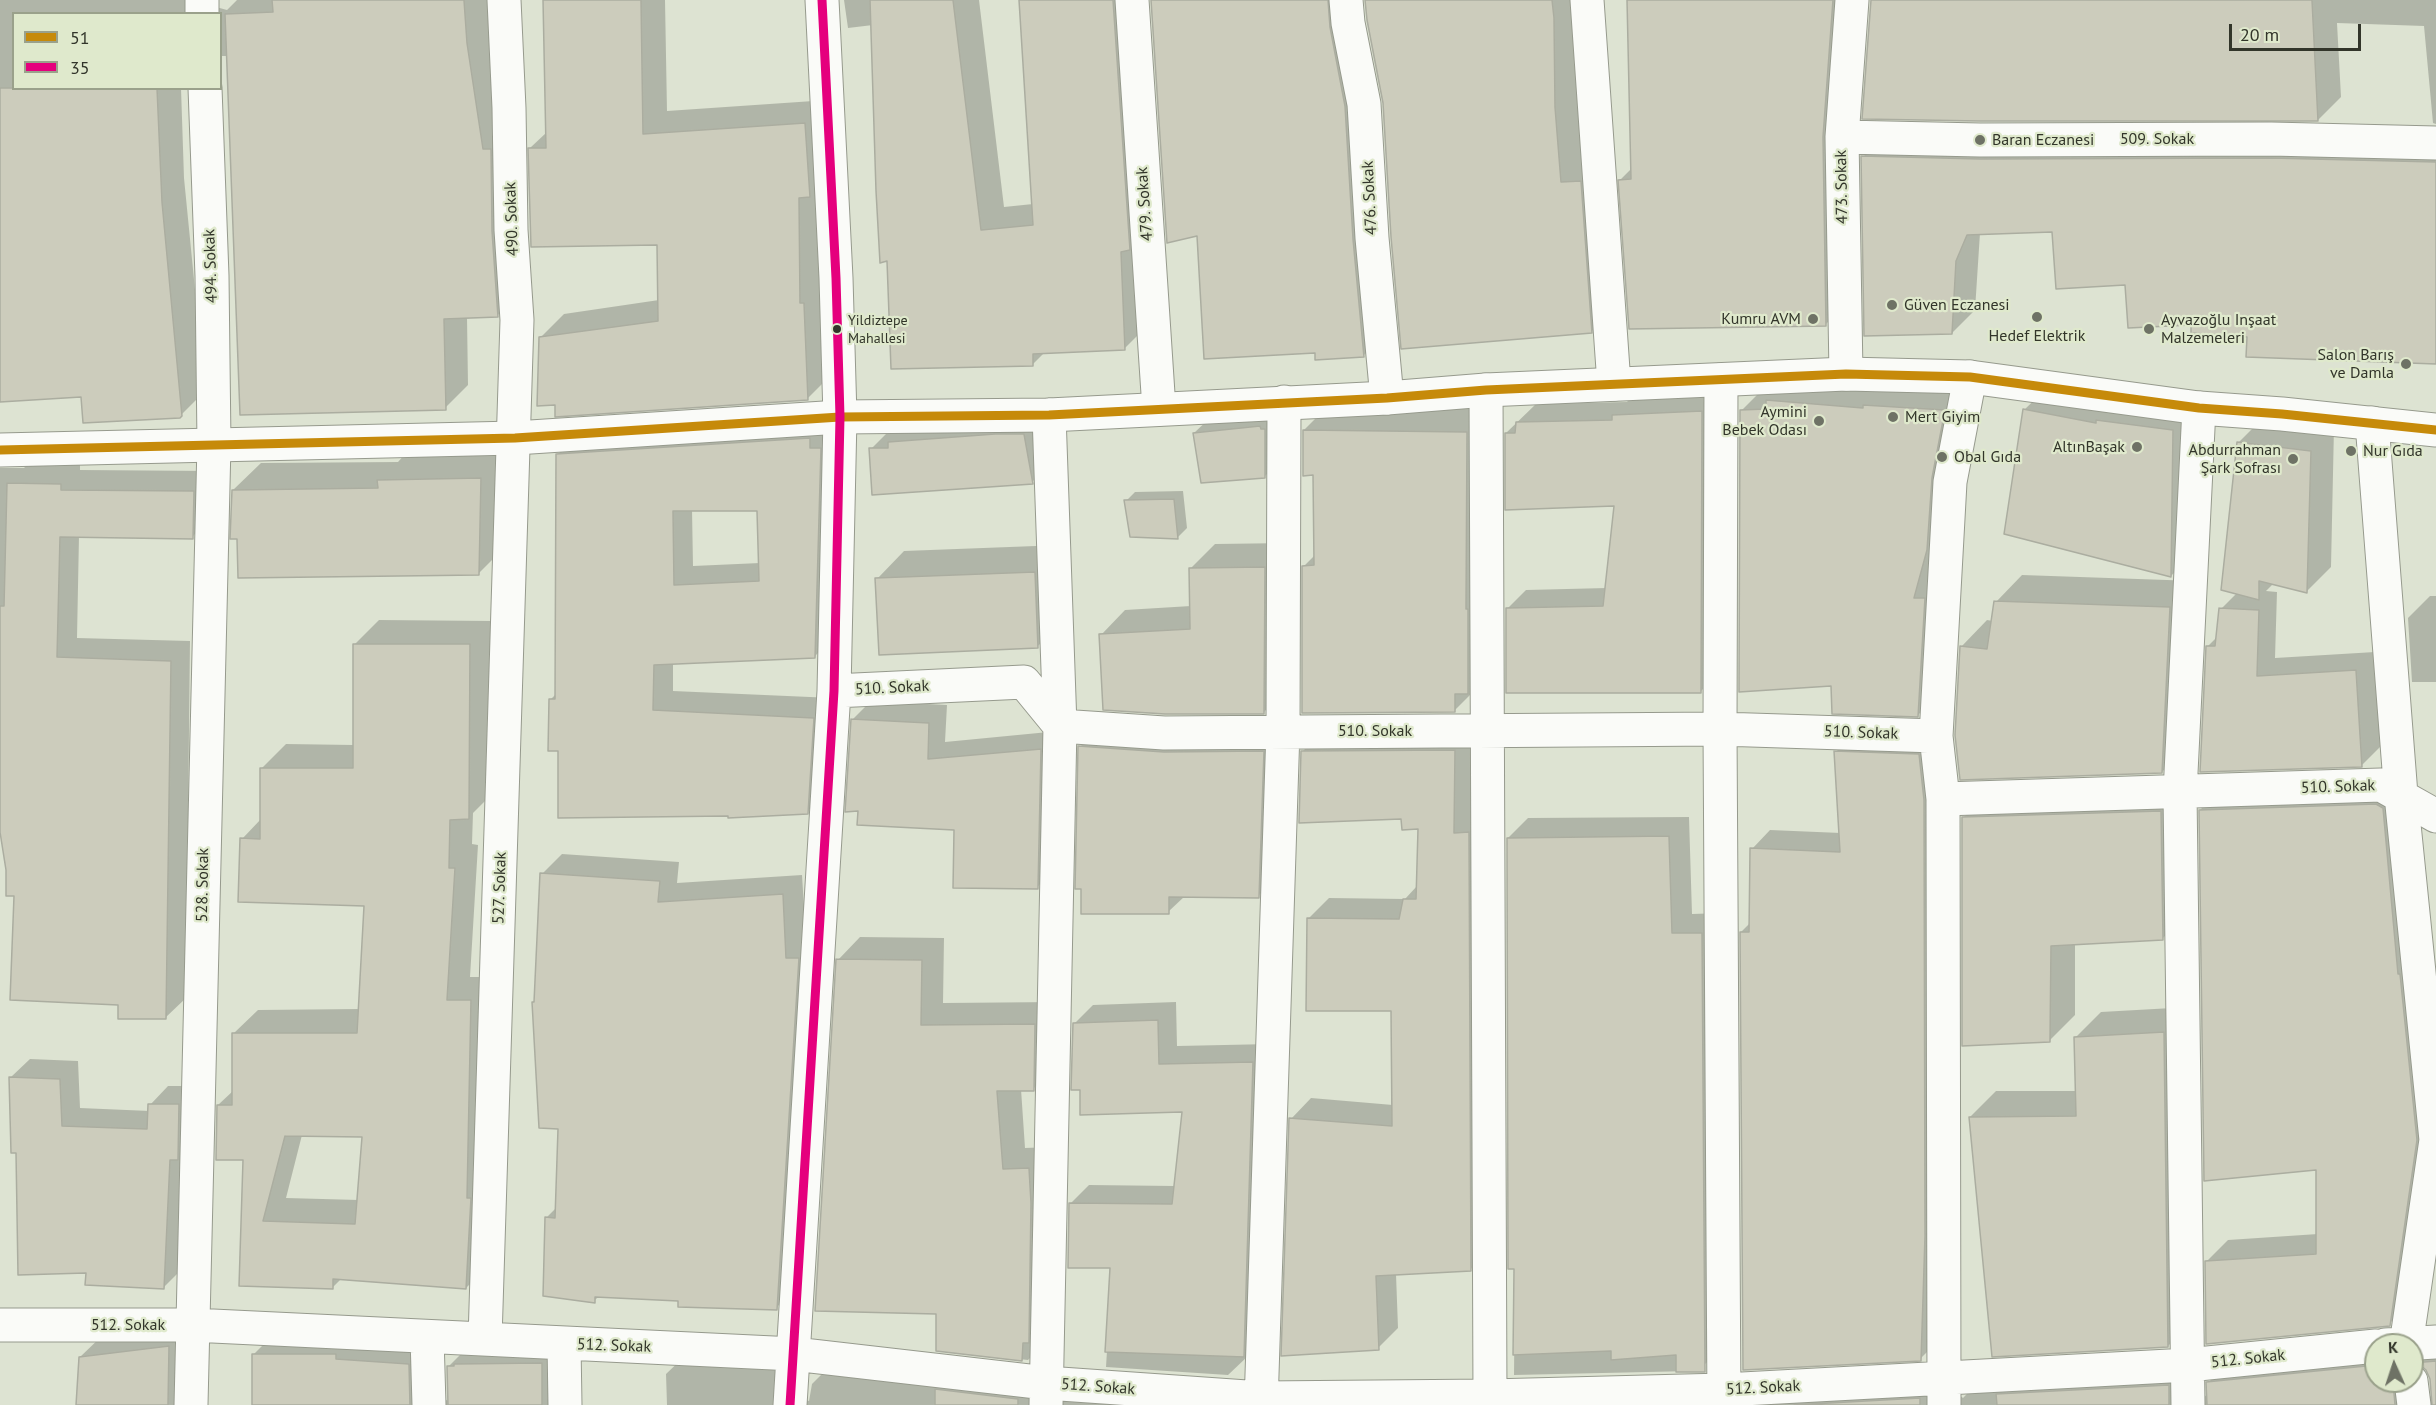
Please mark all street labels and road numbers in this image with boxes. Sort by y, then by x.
street label: 509. Sokak [2120,129,2194,149]
street label: 473. Sokak [1832,150,1852,224]
street label: 476. Sokak [1358,160,1382,236]
street label: 479. Sokak [1133,166,1157,242]
street label: 490. Sokak [501,182,523,256]
street label: 494. Sokak [200,229,222,303]
street label: 510. Sokak [854,676,930,700]
street label: 510. Sokak [1338,721,1412,741]
street label: 510. Sokak [1824,722,1898,744]
street label: 510. Sokak [2301,776,2375,798]
street label: 528. Sokak [193,848,213,922]
street label: 527. Sokak [489,851,511,925]
street label: 512. Sokak [91,1315,165,1335]
street label: 512. Sokak [577,1335,651,1357]
street label: 512. Sokak [2210,1346,2286,1372]
street label: 512. Sokak [1060,1375,1136,1399]
street label: 512. Sokak [1725,1376,1801,1400]

